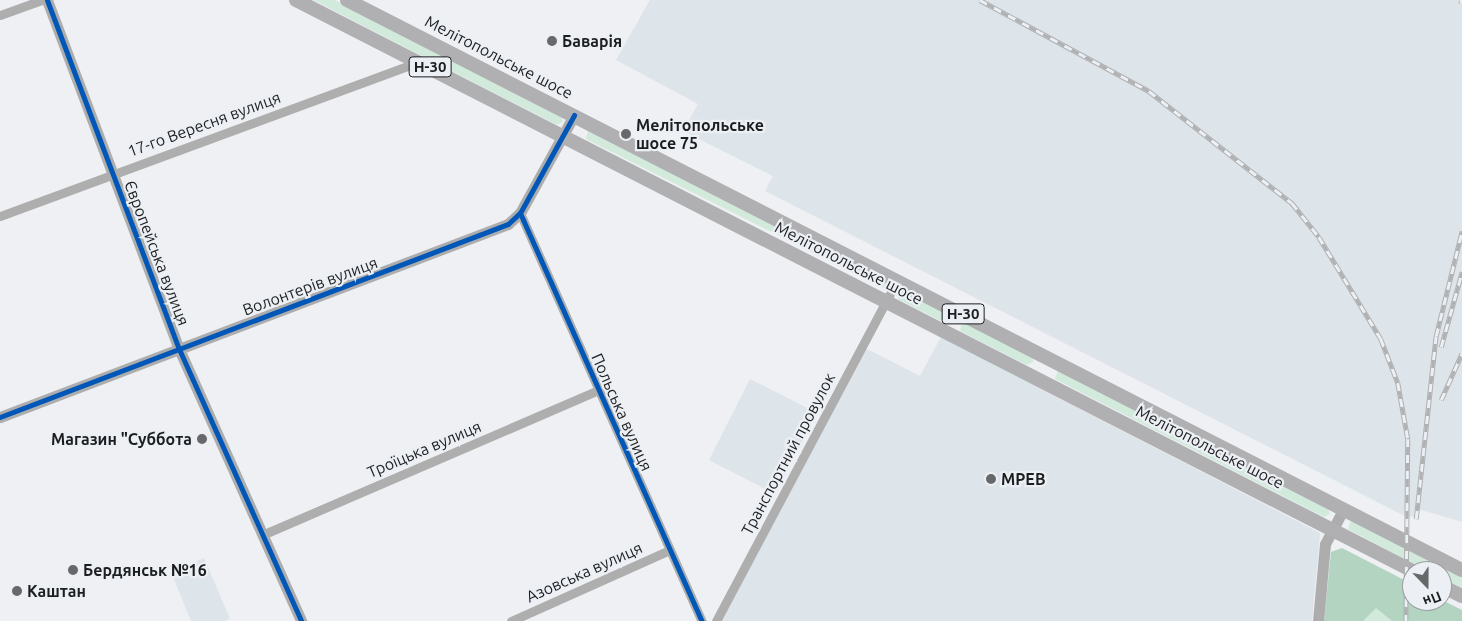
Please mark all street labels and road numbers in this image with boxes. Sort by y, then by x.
street label: Мелітопольське шосе [422,11,576,103]
road number: Н-30 [408,54,452,80]
street label: 17-го Вересня вулиця [125,87,283,161]
street label: Європейська вулиця [120,178,194,328]
street label: Мелітопольське шосе [772,217,926,309]
street label: Волонтерів вулиця [240,253,380,319]
road number: Н-30 [940,302,986,326]
street label: Польська вулиця [587,350,657,474]
street label: Транспортний провулок [737,370,839,538]
street label: Мелітопольське шосе [1133,401,1287,493]
street label: Троїцька вулиця [364,416,484,482]
street label: Азовська вулиця [523,538,645,606]

